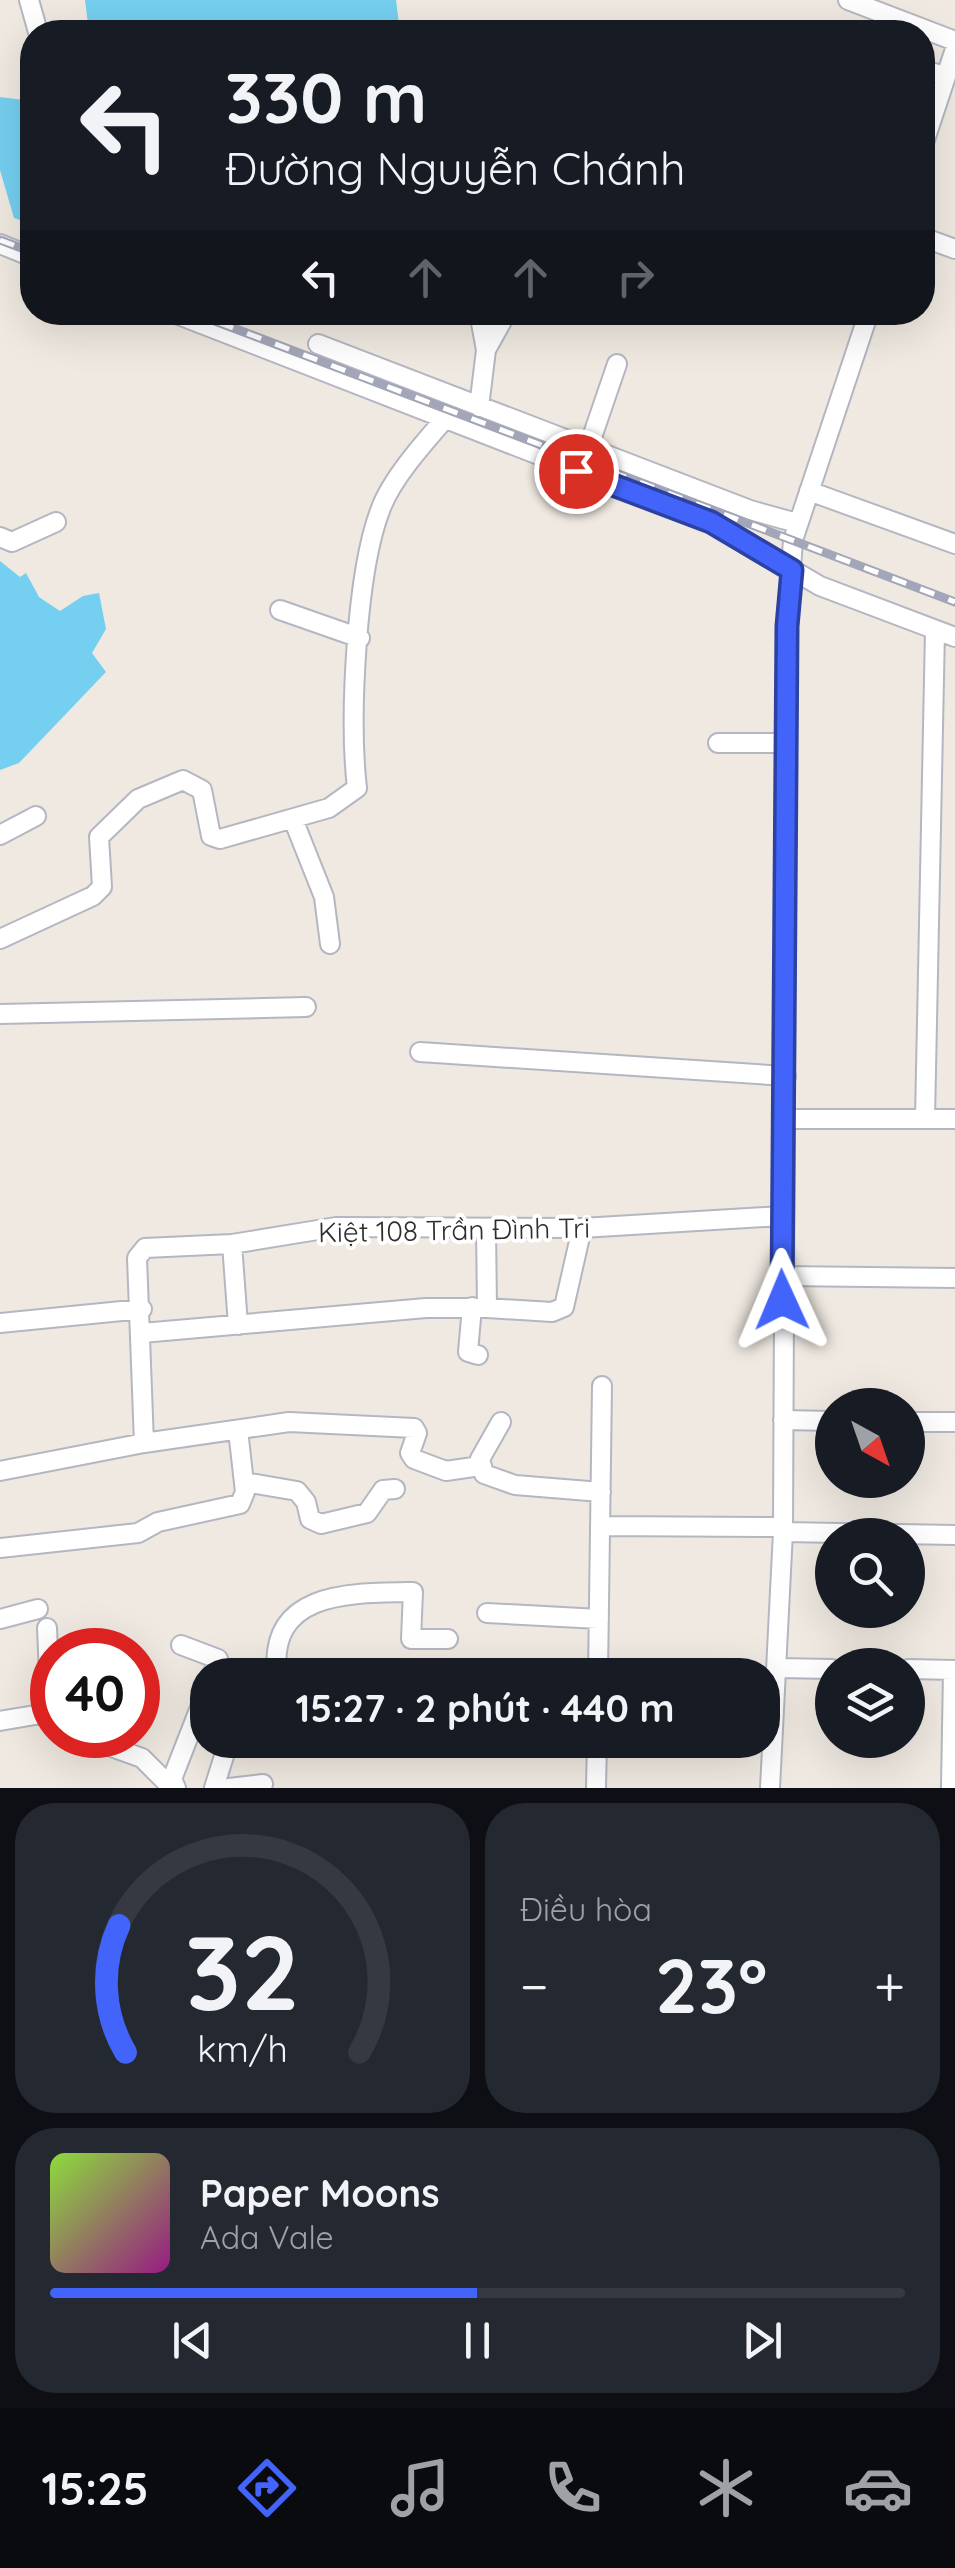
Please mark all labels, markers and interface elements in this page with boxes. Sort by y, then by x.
text: 330 m [225,53,427,141]
icon: left [60,60,190,190]
text: Đường Nguyễn Chánh [225,140,685,196]
icon: left [293,250,348,305]
icon: ahead [398,250,453,305]
icon: ahead [503,250,558,305]
icon: right [608,250,663,305]
pin [534,429,619,514]
icon: arrive [549,444,604,499]
street label: Kiệt 108 Trần Đình Tri [318,1210,590,1249]
position arrow [730,1248,834,1352]
north arrow [815,1388,925,1498]
map controls [815,1388,925,1758]
button: search [815,1518,925,1628]
speed limit sign: 40 [30,1628,160,1758]
button: layers [815,1648,925,1758]
text: 15:27 · 2 phút · 440 m [296,1684,674,1732]
text: Điều hòa [520,1889,652,1929]
text: 32 [185,1906,300,2036]
text: 23° [655,1938,768,2032]
text: − [520,1951,549,2020]
text: + [874,1951,905,2020]
text: km/h [197,2026,288,2071]
text: Paper Moons [200,2169,440,2217]
text: Ada Vale [200,2217,334,2257]
icon: previous [165,2313,220,2368]
icon: pause [450,2313,505,2368]
icon: next [735,2313,790,2368]
icon: directions [232,2453,302,2523]
icon: music [385,2453,455,2523]
icon: phone [538,2453,608,2523]
icon: climate [691,2453,761,2523]
icon: car [843,2453,913,2523]
text: 15:25 [41,2460,149,2516]

